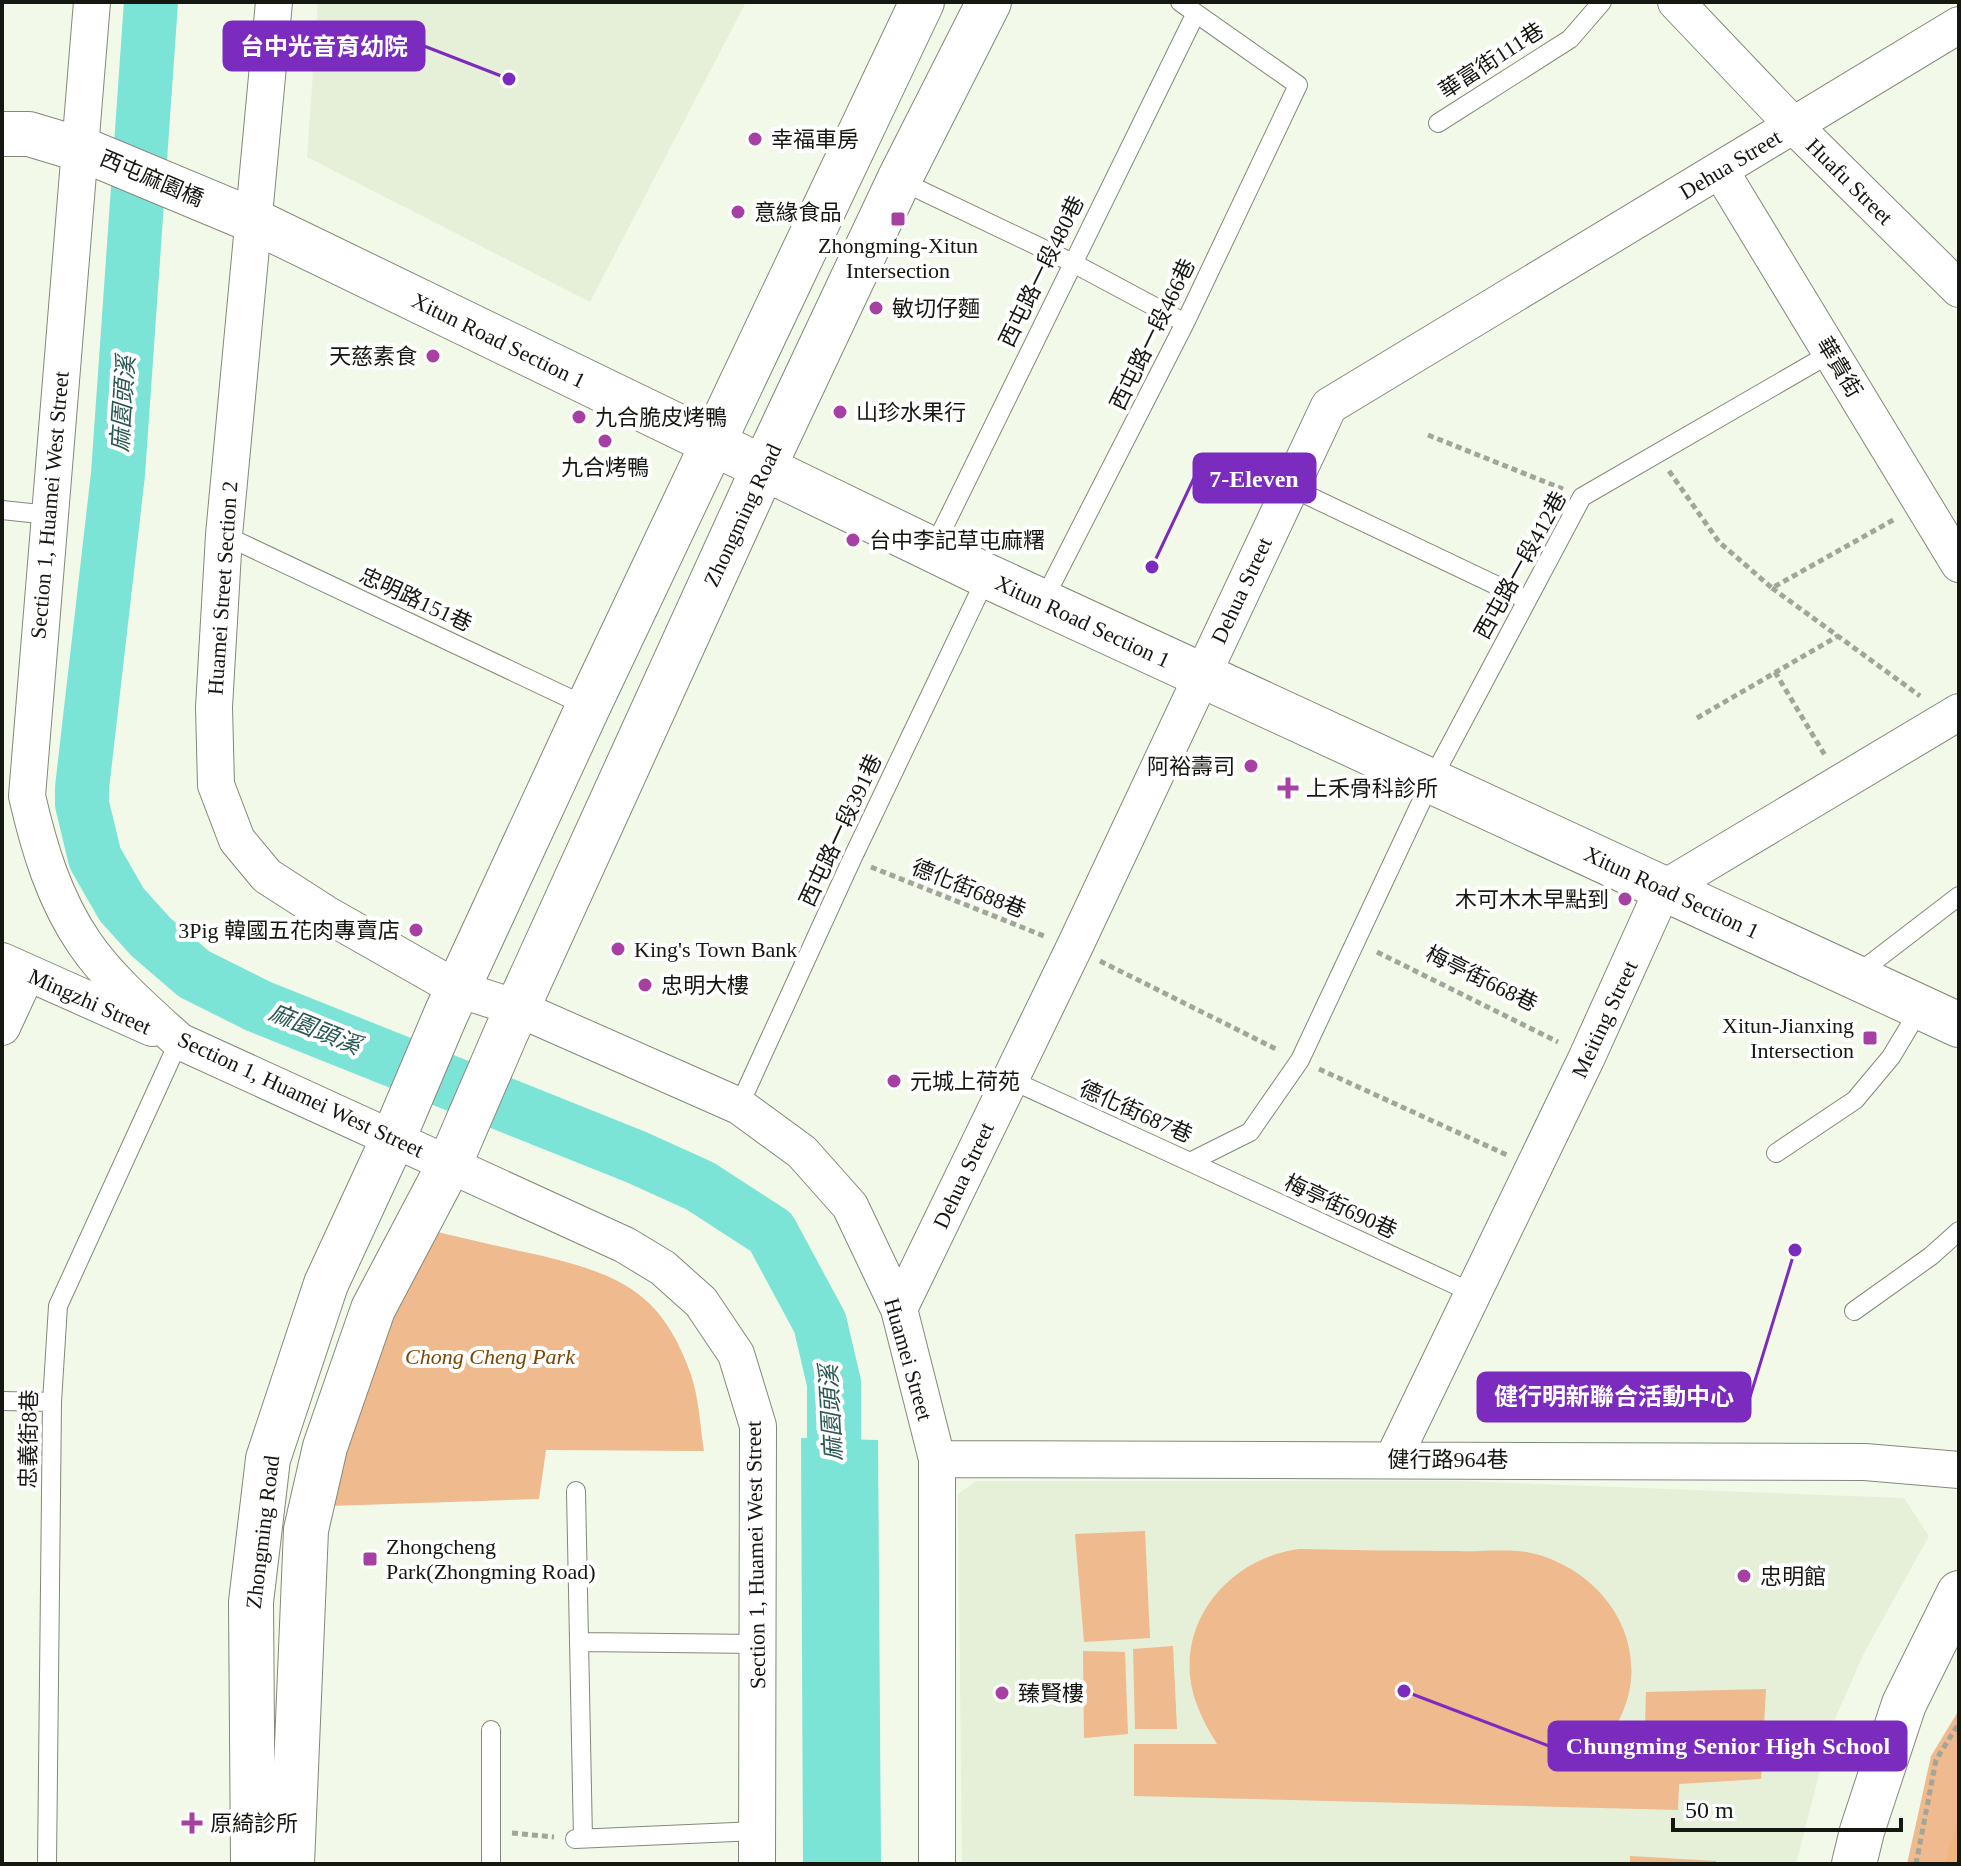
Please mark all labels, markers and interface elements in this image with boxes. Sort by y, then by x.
street label: 華富街111巷 [1434,17,1548,103]
callout: 台中光音育幼院 [224,22,424,70]
text: 台中光音育幼院 [240,34,408,60]
street label: Dehua Street [1675,124,1786,205]
place label: 幸福車房 [771,127,859,152]
marker: 幸福車房 [746,130,764,148]
street label: Huafu Street [1801,133,1898,230]
street label: 西屯麻園橋 [96,145,207,211]
street label: 西屯路一段480巷 [994,192,1089,351]
place label: 意緣食品 [754,200,842,225]
marker: 意緣食品 [729,203,747,221]
marker: Zhongming-Xitun Intersection [889,210,907,228]
place label: Zhongming-Xitun Intersection [818,233,978,283]
street label: 西屯路一段466巷 [1105,255,1200,414]
street label: Xitun Road Section 1 [408,288,590,393]
place label: 敏切仔麵 [892,296,980,321]
marker: 敏切仔麵 [867,299,885,317]
street label: 華貴街 [1812,333,1867,402]
place label: 天慈素食 [329,344,417,369]
marker: 天慈素食 [424,347,442,365]
water label: 麻園頭溪 [107,352,140,453]
street label: Section 1, Huamei West Street [25,370,74,640]
place label: 山珍水果行 [856,400,966,425]
marker: 山珍水果行 [831,403,849,421]
place label: 九合脆皮烤鴨 [595,405,727,430]
marker: 九合脆皮烤鴨 [570,408,588,426]
marker: 九合烤鴨 [596,432,614,450]
street label: Zhongming Road [698,440,786,591]
callout: 7-Eleven [1194,454,1315,502]
place label: 九合烤鴨 [561,455,649,480]
text: 7-Eleven [1209,466,1299,492]
street label: Huamei Street Section 2 [203,480,242,696]
street label: 西屯路一段412巷 [1470,487,1571,643]
place label: 台中李記草屯麻糬 [869,528,1045,553]
marker: 台中李記草屯麻糬 [844,531,862,549]
street label: Dehua Street [1206,533,1277,647]
street label: 忠明路151巷 [356,563,476,636]
street label: Xitun Road Section 1 [991,570,1174,673]
street label: 西屯路一段391巷 [794,750,887,910]
place label: 阿裕壽司 [1147,754,1235,779]
marker: 阿裕壽司 [1242,757,1260,775]
place label: 上禾骨科診所 [1306,776,1438,801]
marker: 上禾骨科診所 [1277,777,1299,799]
street label: Xitun Road Section 1 [1580,841,1763,944]
street label: 德化街688巷 [908,854,1030,923]
place label: 木可木木早點到 [1455,887,1609,912]
marker: 木可木木早點到 [1616,890,1634,908]
place label: 3Pig 韓國五花肉專賣店 [178,918,400,943]
marker: 3Pig 韓國五花肉專賣店 [407,921,425,939]
place label: King's Town Bank [634,937,797,962]
marker: King's Town Bank [609,940,627,958]
street label: 梅亭街668巷 [1422,941,1542,1016]
street label: Meiting Street [1566,957,1643,1082]
street label: Mingzhi Street [25,963,155,1040]
place label: 忠明大樓 [661,973,749,998]
marker: 忠明大樓 [636,976,654,994]
water label: 麻園頭溪 [266,999,367,1060]
place label: Xitun-Jianxing Intersection [1722,1013,1854,1063]
street label: Section 1, Huamei West Street [174,1026,428,1163]
marker: Xitun-Jianxing Intersection [1861,1029,1879,1047]
place label: 元城上荷苑 [910,1069,1020,1094]
marker: 元城上荷苑 [885,1072,903,1090]
street label: 德化街687巷 [1075,1075,1196,1147]
street label: Dehua Street [928,1118,999,1232]
street label: 梅亭街690巷 [1281,1170,1401,1243]
street label: Huamei Street [879,1295,938,1423]
park label: Chong Cheng Park [405,1344,576,1369]
water label: 麻園頭溪 [815,1361,846,1462]
callout: 健行明新聯合活動中心 [1478,1373,1750,1421]
text: 健行明新聯合活動中心 [1494,1384,1734,1410]
street label: 忠義街8巷 [15,1389,42,1489]
street label: Section 1, Huamei West Street [741,1421,770,1689]
street label: 健行路964巷 [1387,1447,1509,1472]
street label: Zhongming Road [241,1454,284,1610]
place label: Zhongcheng Park(Zhongming Road) [386,1534,596,1584]
marker: Zhongcheng Park(Zhongming Road) [361,1550,379,1568]
place label: 忠明館 [1760,1564,1826,1589]
marker: 忠明館 [1735,1567,1753,1585]
place label: 臻賢樓 [1018,1681,1084,1706]
marker: 臻賢樓 [993,1684,1011,1702]
callout: Chungming Senior High School [1549,1722,1906,1770]
text: Chungming Senior High School [1566,1733,1890,1759]
scale bar [1673,1782,1901,1832]
text: 50 m [1685,1797,1734,1823]
place label: 原綺診所 [210,1811,298,1836]
marker: 原綺診所 [181,1812,203,1834]

